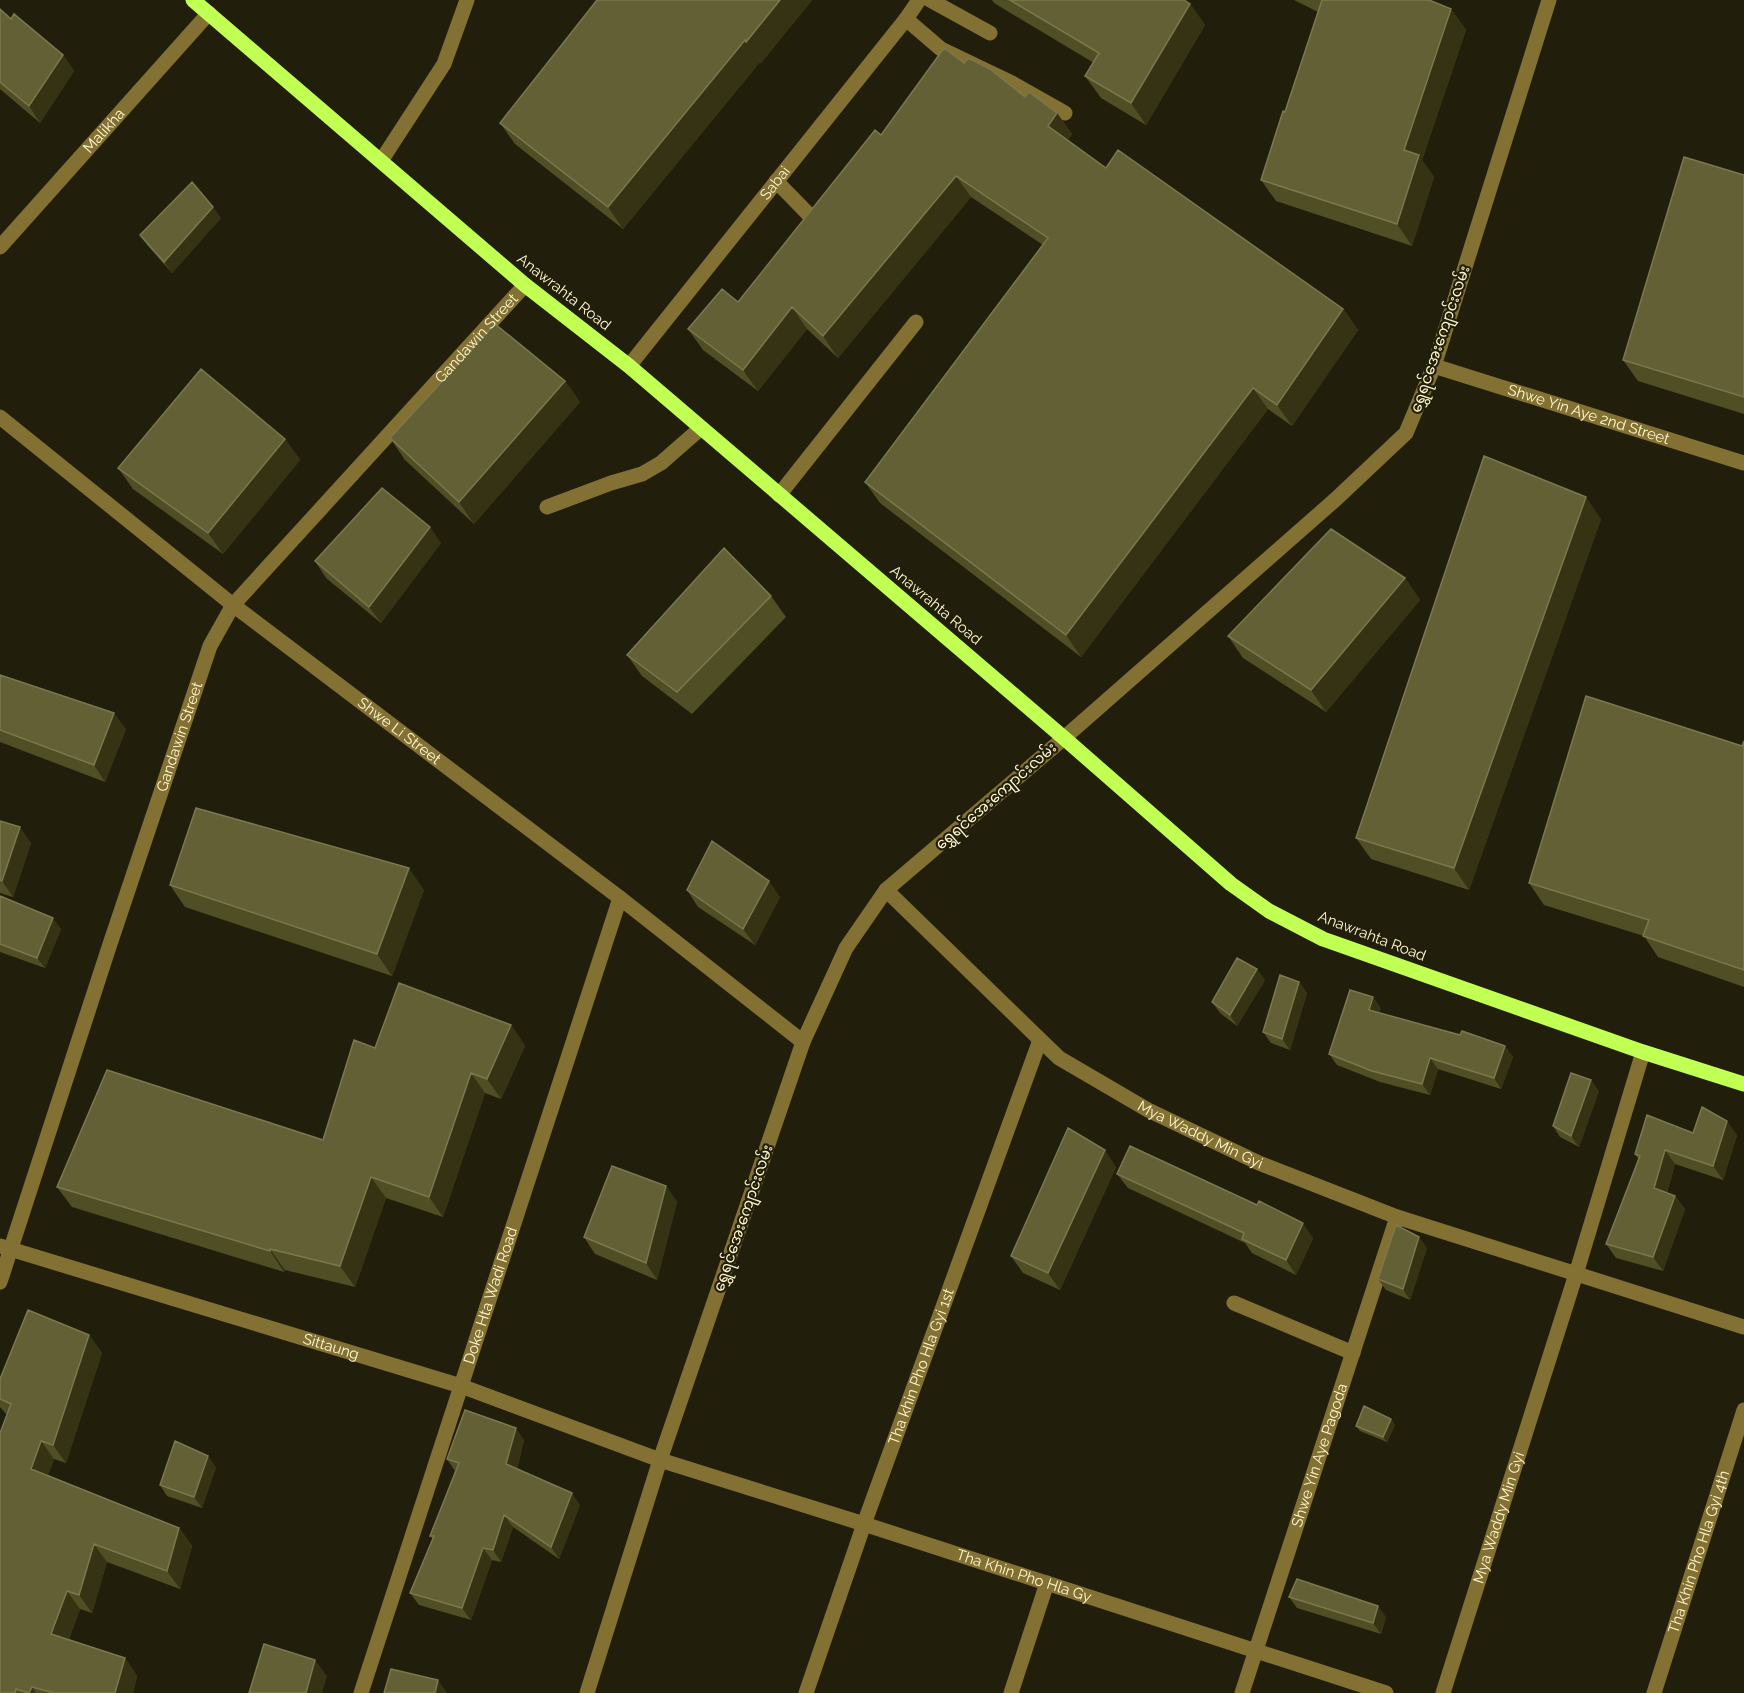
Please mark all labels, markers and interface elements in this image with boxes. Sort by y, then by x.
street label: Malikha [79,105,128,157]
street label: Sabai [756,163,794,204]
street label: Anawrahta Road [513,250,615,334]
street label: ရွှေရင်အေးကျောင်းလမ်း [1405,263,1476,416]
street label: Gandawin Street [431,290,522,387]
street label: Shwe Yin Aye 2nd Street [1506,381,1672,448]
street label: Anawrahta Road [887,561,985,649]
street label: Gandawin Street [153,680,206,794]
street label: Shwe Li Street [354,694,445,768]
street label: ရွှေရင်အေးကျောင်းလမ်း [931,738,1062,856]
street label: Anawrahta Road [1316,907,1428,965]
street label: Mya Waddy Min Gyi [1134,1097,1265,1173]
street label: ရွှေရင်အေးကျောင်းလမ်း [708,1142,779,1295]
street label: Doke Hta Wadi Road [460,1225,521,1366]
street label: Tha khin Pho Hla Gyi 1st [885,1286,958,1447]
street label: Sittaung [301,1330,361,1364]
street label: Shwe Yin Aye Pagoda [1288,1381,1351,1529]
street label: Mya Waddy Min Gyi [1469,1450,1528,1586]
street label: Tha Khin Pho Hla Gyi 4th [1665,1468,1733,1636]
street label: Tha Khin Pho Hla Gy [954,1546,1094,1606]

